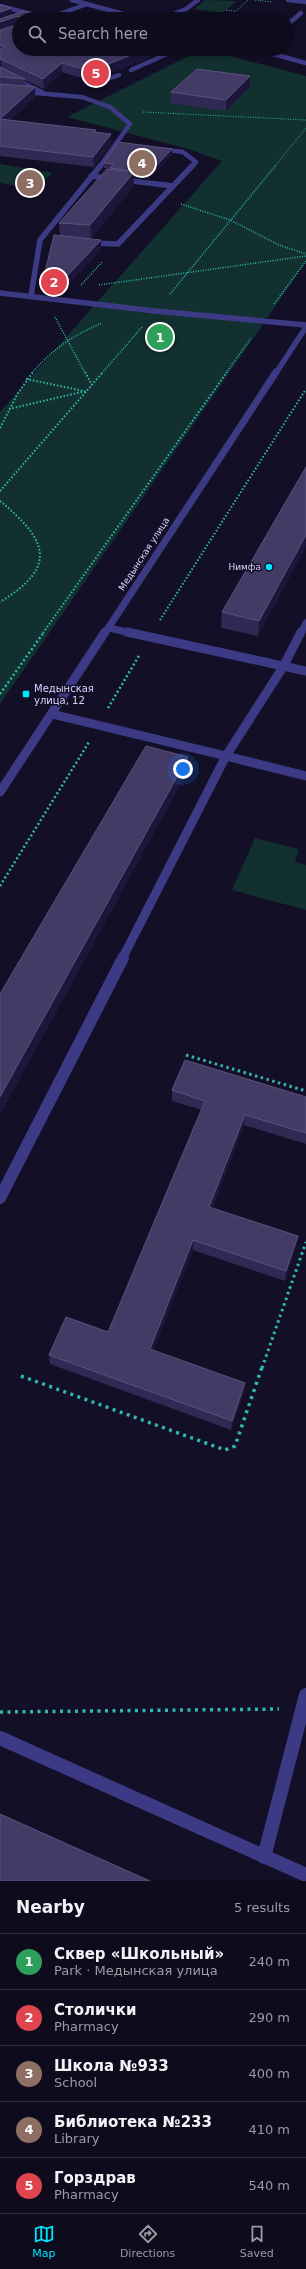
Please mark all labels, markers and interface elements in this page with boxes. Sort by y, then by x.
search box [12,12,294,56]
icon: search [26,23,48,45]
text: Search here [58,25,148,43]
pin: 5 [83,58,109,88]
pin: 4 [129,148,155,178]
pin: 3 [17,168,43,198]
pin: 2 [41,267,67,297]
pin: 1 [147,322,173,352]
street label: Медынская улица [117,516,171,592]
place label: Нимфа [228,562,261,572]
marker: Нимфа [264,562,274,572]
place label: Медынская улица, 12 [34,683,94,706]
marker: Медынская улица, 12 [21,689,31,699]
your location [173,759,193,779]
text: Nearby [16,1897,85,1917]
text: 5 results [234,1900,290,1915]
text: Сквер «Школьный» [54,1945,224,1963]
text: 1 [24,1954,34,1969]
text: 240 m [248,1954,290,1969]
text: Park · Медынская улица [54,1963,218,1978]
text: Столички [54,2001,137,2019]
text: 2 [24,2010,34,2025]
text: 290 m [248,2010,290,2025]
text: Pharmacy [54,2019,119,2034]
text: Школа №933 [54,2057,169,2075]
text: 3 [24,2066,34,2081]
text: 400 m [248,2066,290,2081]
text: School [54,2075,97,2090]
text: Библиотека №233 [54,2113,212,2131]
text: 4 [24,2122,34,2137]
text: 410 m [248,2122,290,2137]
text: Library [54,2131,99,2146]
text: Горздрав [54,2169,136,2187]
text: 5 [24,2178,34,2193]
text: 540 m [248,2178,290,2193]
text: Pharmacy [54,2187,119,2202]
tab: Map [32,2223,55,2260]
tab: Directions [120,2223,175,2260]
tab: Saved [240,2223,274,2260]

